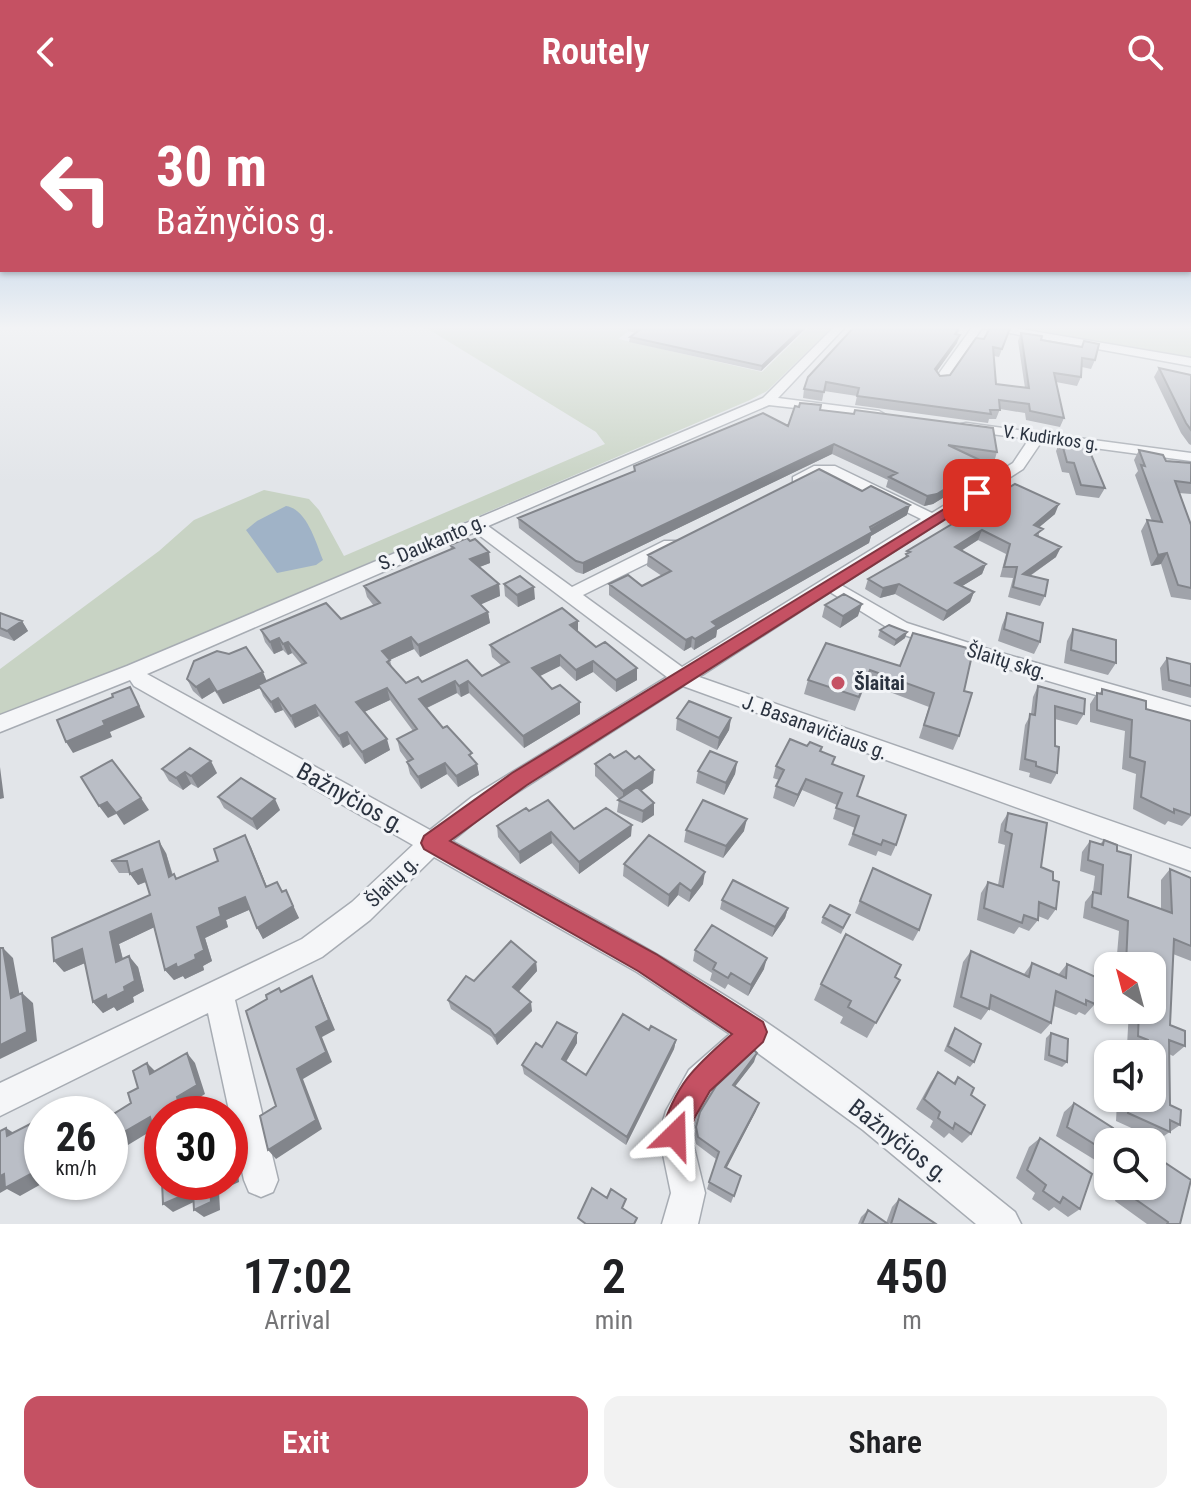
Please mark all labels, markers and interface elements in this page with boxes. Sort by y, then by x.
icon: back [24,30,68,74]
icon: search [1123,30,1167,74]
text: Routely [541,31,650,73]
text: 30 m [156,134,267,200]
icon: left [24,136,128,240]
text: Bažnyčios g. [156,201,336,243]
street label: V. Kudirkos g. [1002,420,1101,455]
pin [943,459,1011,527]
icon: arrive [955,471,999,515]
street label: S. Daukanto g. [375,509,489,575]
street label: Šlaitų skg. [964,637,1050,685]
place label: Šlaitai [854,671,905,695]
marker: Šlaitai [829,674,847,692]
street label: J. Basanavičiaus g. [739,690,891,764]
street label: Bažnyčios g. [292,757,410,839]
street label: Šlaitų g. [360,850,424,912]
north arrow [1094,952,1166,1024]
map controls [1094,952,1166,1200]
button: sound [1094,1040,1166,1112]
position arrow [633,1093,717,1177]
street label: Bažnyčios g. [843,1093,955,1189]
speed limit sign: 30 [144,1096,248,1200]
text: 26 [56,1114,96,1161]
button: search [1094,1128,1166,1200]
text: km/h [55,1156,97,1180]
text: 17:02 [243,1248,352,1305]
text: 2 [602,1248,626,1305]
text: 450 [876,1248,948,1305]
text: Arrival [264,1305,331,1335]
text: min [595,1305,633,1335]
text: m [902,1305,922,1335]
button: Exit [24,1396,588,1488]
button: Share [604,1396,1167,1488]

